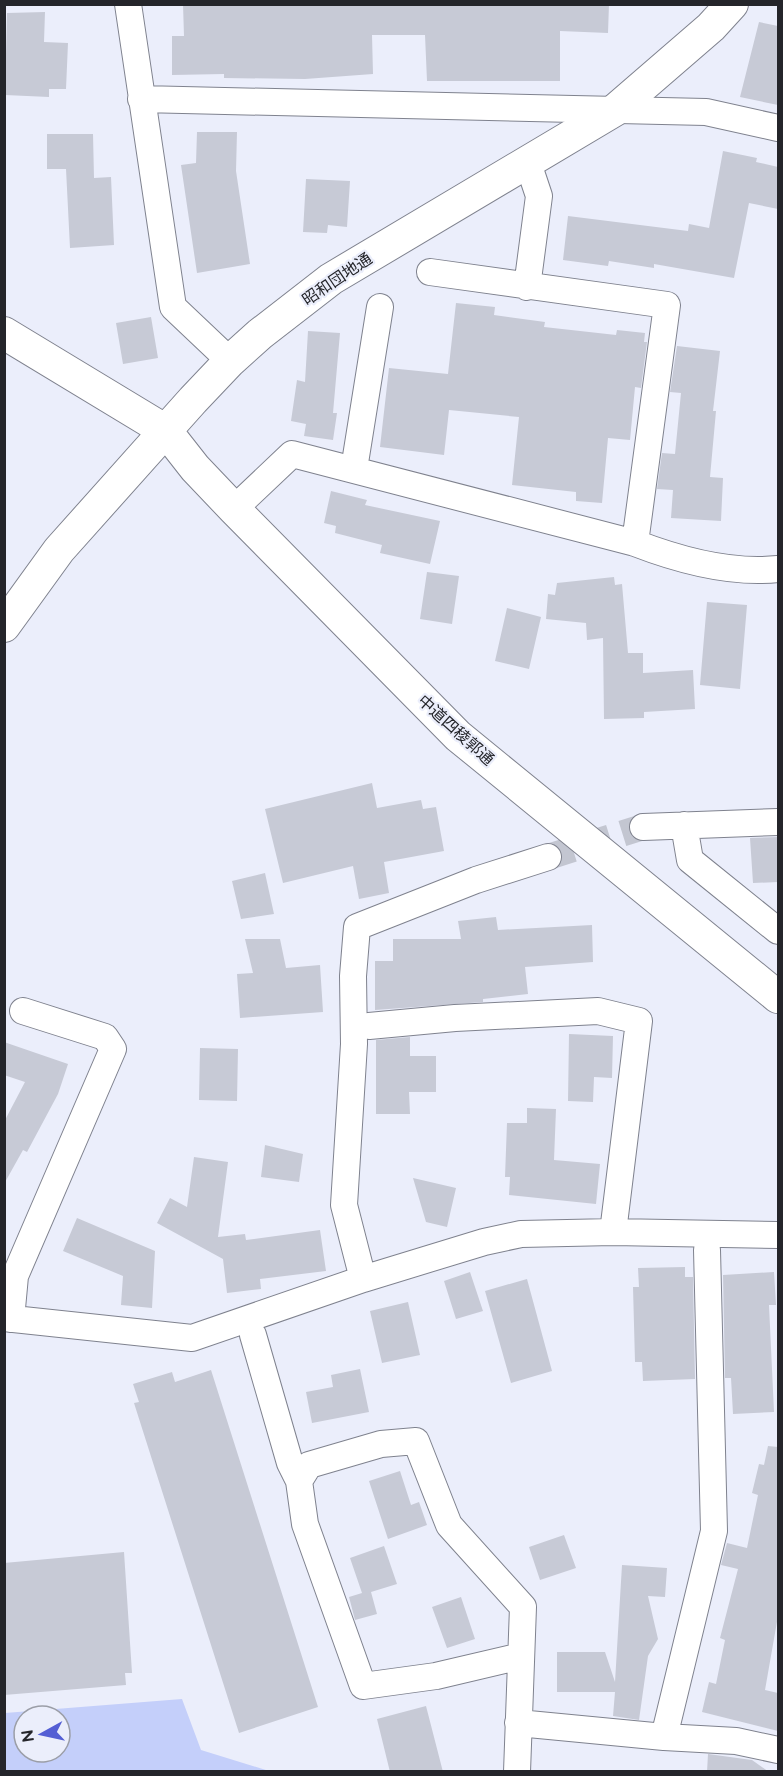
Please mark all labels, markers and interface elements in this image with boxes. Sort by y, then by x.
street label: 昭和団地通 [299,249,375,309]
street label: 中道四稜郭通 [414,691,498,769]
north arrow [12,1704,72,1764]
text: N [17,1729,38,1743]

